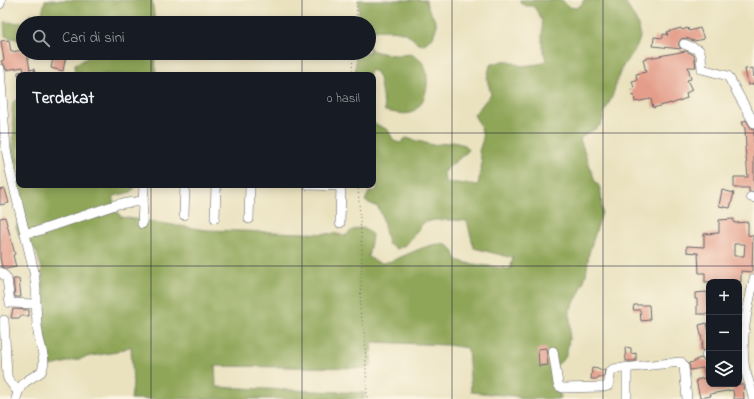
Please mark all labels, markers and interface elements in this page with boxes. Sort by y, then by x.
search box [16,16,376,60]
icon: search [30,27,52,49]
text: Cari di sini [62,27,125,49]
text: Terdekat [32,86,94,111]
text: 0 hasil [327,89,360,108]
map controls [706,279,742,387]
button: + [706,279,742,315]
button: − [706,315,742,351]
button: layers [706,351,742,387]

